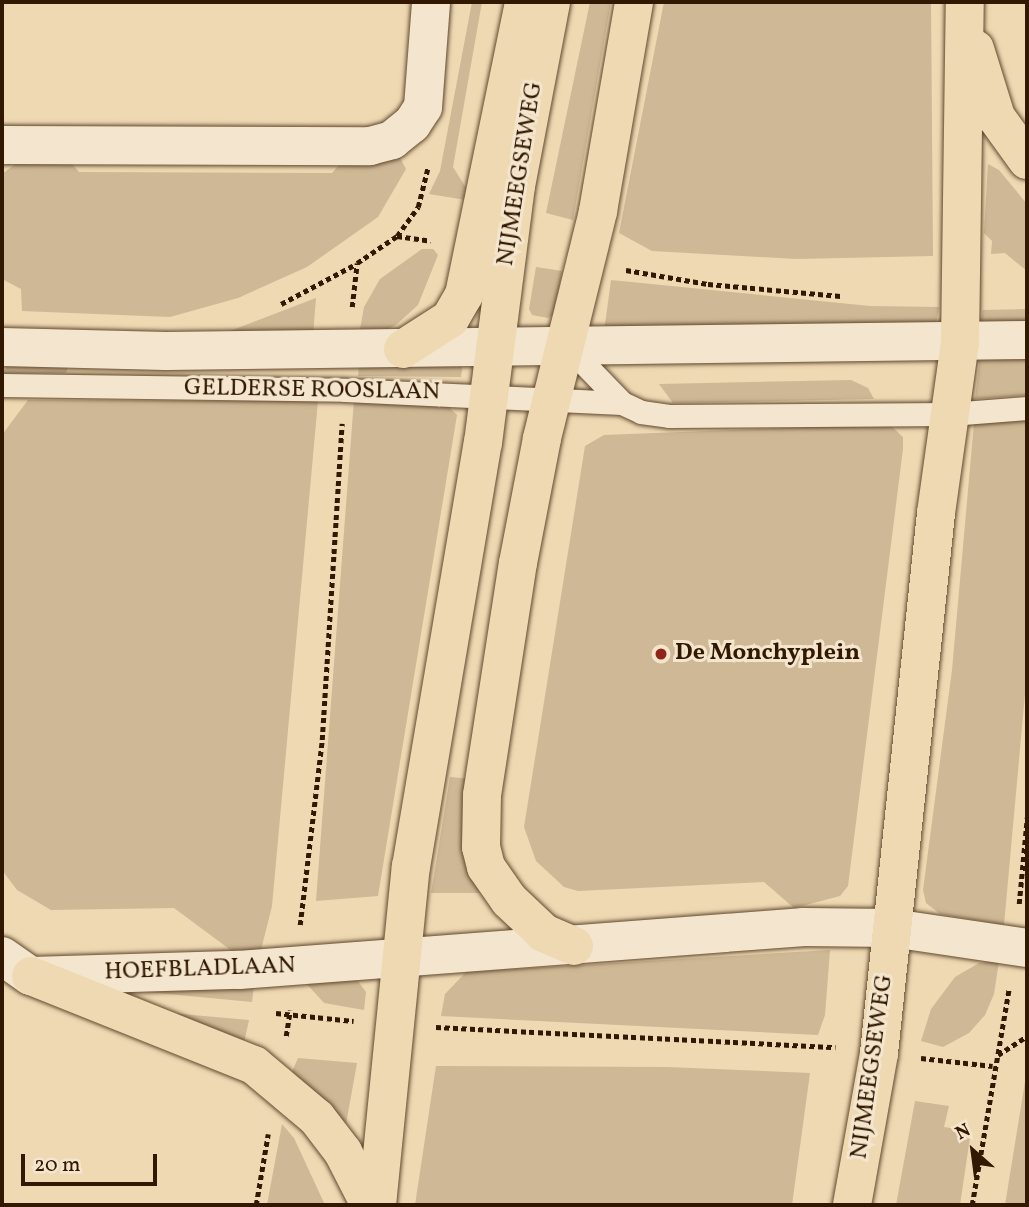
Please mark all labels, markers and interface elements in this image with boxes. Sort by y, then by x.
street label: NIJMEEGSEWEG [492,80,550,268]
street label: GELDERSE ROOSLAAN [184,374,440,408]
place label: De Monchyplein [675,640,860,668]
marker: De Monchyplein [653,646,669,662]
street label: HOEFBLADLAAN [104,952,296,988]
street label: NIJMEEGSEWEG [846,973,900,1161]
north arrow [938,1116,1008,1186]
text: N [951,1118,975,1147]
scale bar [24,1140,161,1184]
text: 20 m [34,1151,80,1180]

